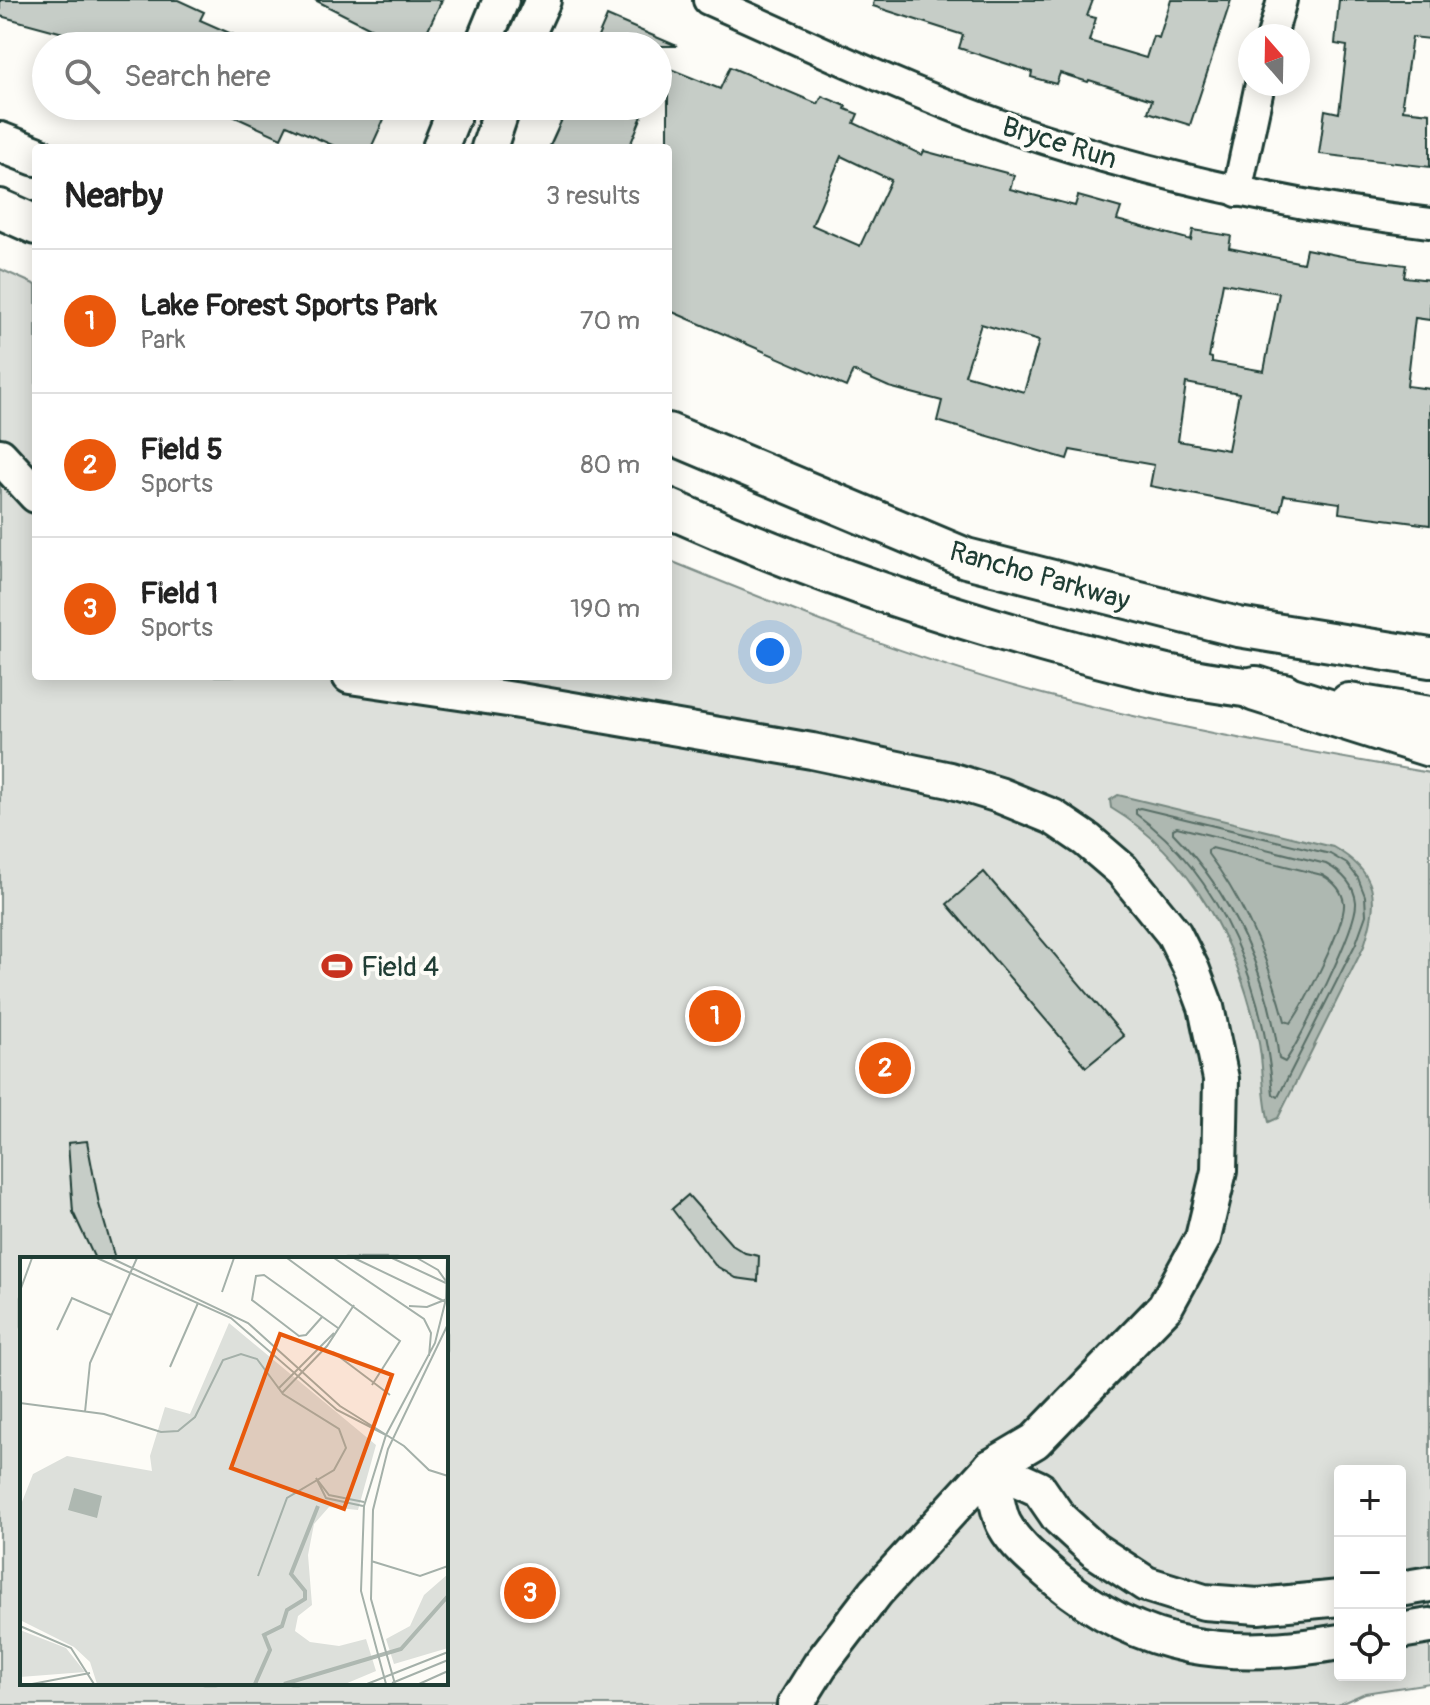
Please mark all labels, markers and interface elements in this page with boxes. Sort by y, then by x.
north arrow [1238,24,1310,96]
search box [32,32,672,120]
icon: search [60,54,104,98]
text: Search here [124,58,271,95]
street label: Bryce Run [998,109,1121,177]
text: Nearby [64,175,163,218]
text: 3 results [546,180,640,212]
text: Lake Forest Sports Park [140,287,437,324]
text: 1 [85,305,95,337]
text: 70 m [580,305,640,337]
text: Park [140,324,186,356]
text: Field 5 [140,431,223,468]
text: 2 [83,449,97,481]
text: 80 m [580,449,640,481]
text: Sports [140,468,213,500]
street label: Rancho Parkway [946,534,1134,619]
text: Field 1 [140,575,218,612]
text: 3 [83,593,97,625]
text: 190 m [570,593,640,625]
text: Sports [140,612,213,644]
your location [750,632,790,672]
sports icon: Field 4 [320,949,354,983]
place label: Field 4 [361,950,439,985]
pin: 1 [689,986,741,1046]
pin: 2 [859,1038,911,1098]
inset map [20,1257,448,1685]
map controls [1334,1465,1406,1681]
button: + [1334,1465,1406,1537]
button: − [1334,1537,1406,1609]
pin: 3 [504,1563,556,1623]
button: locate [1334,1609,1406,1681]

